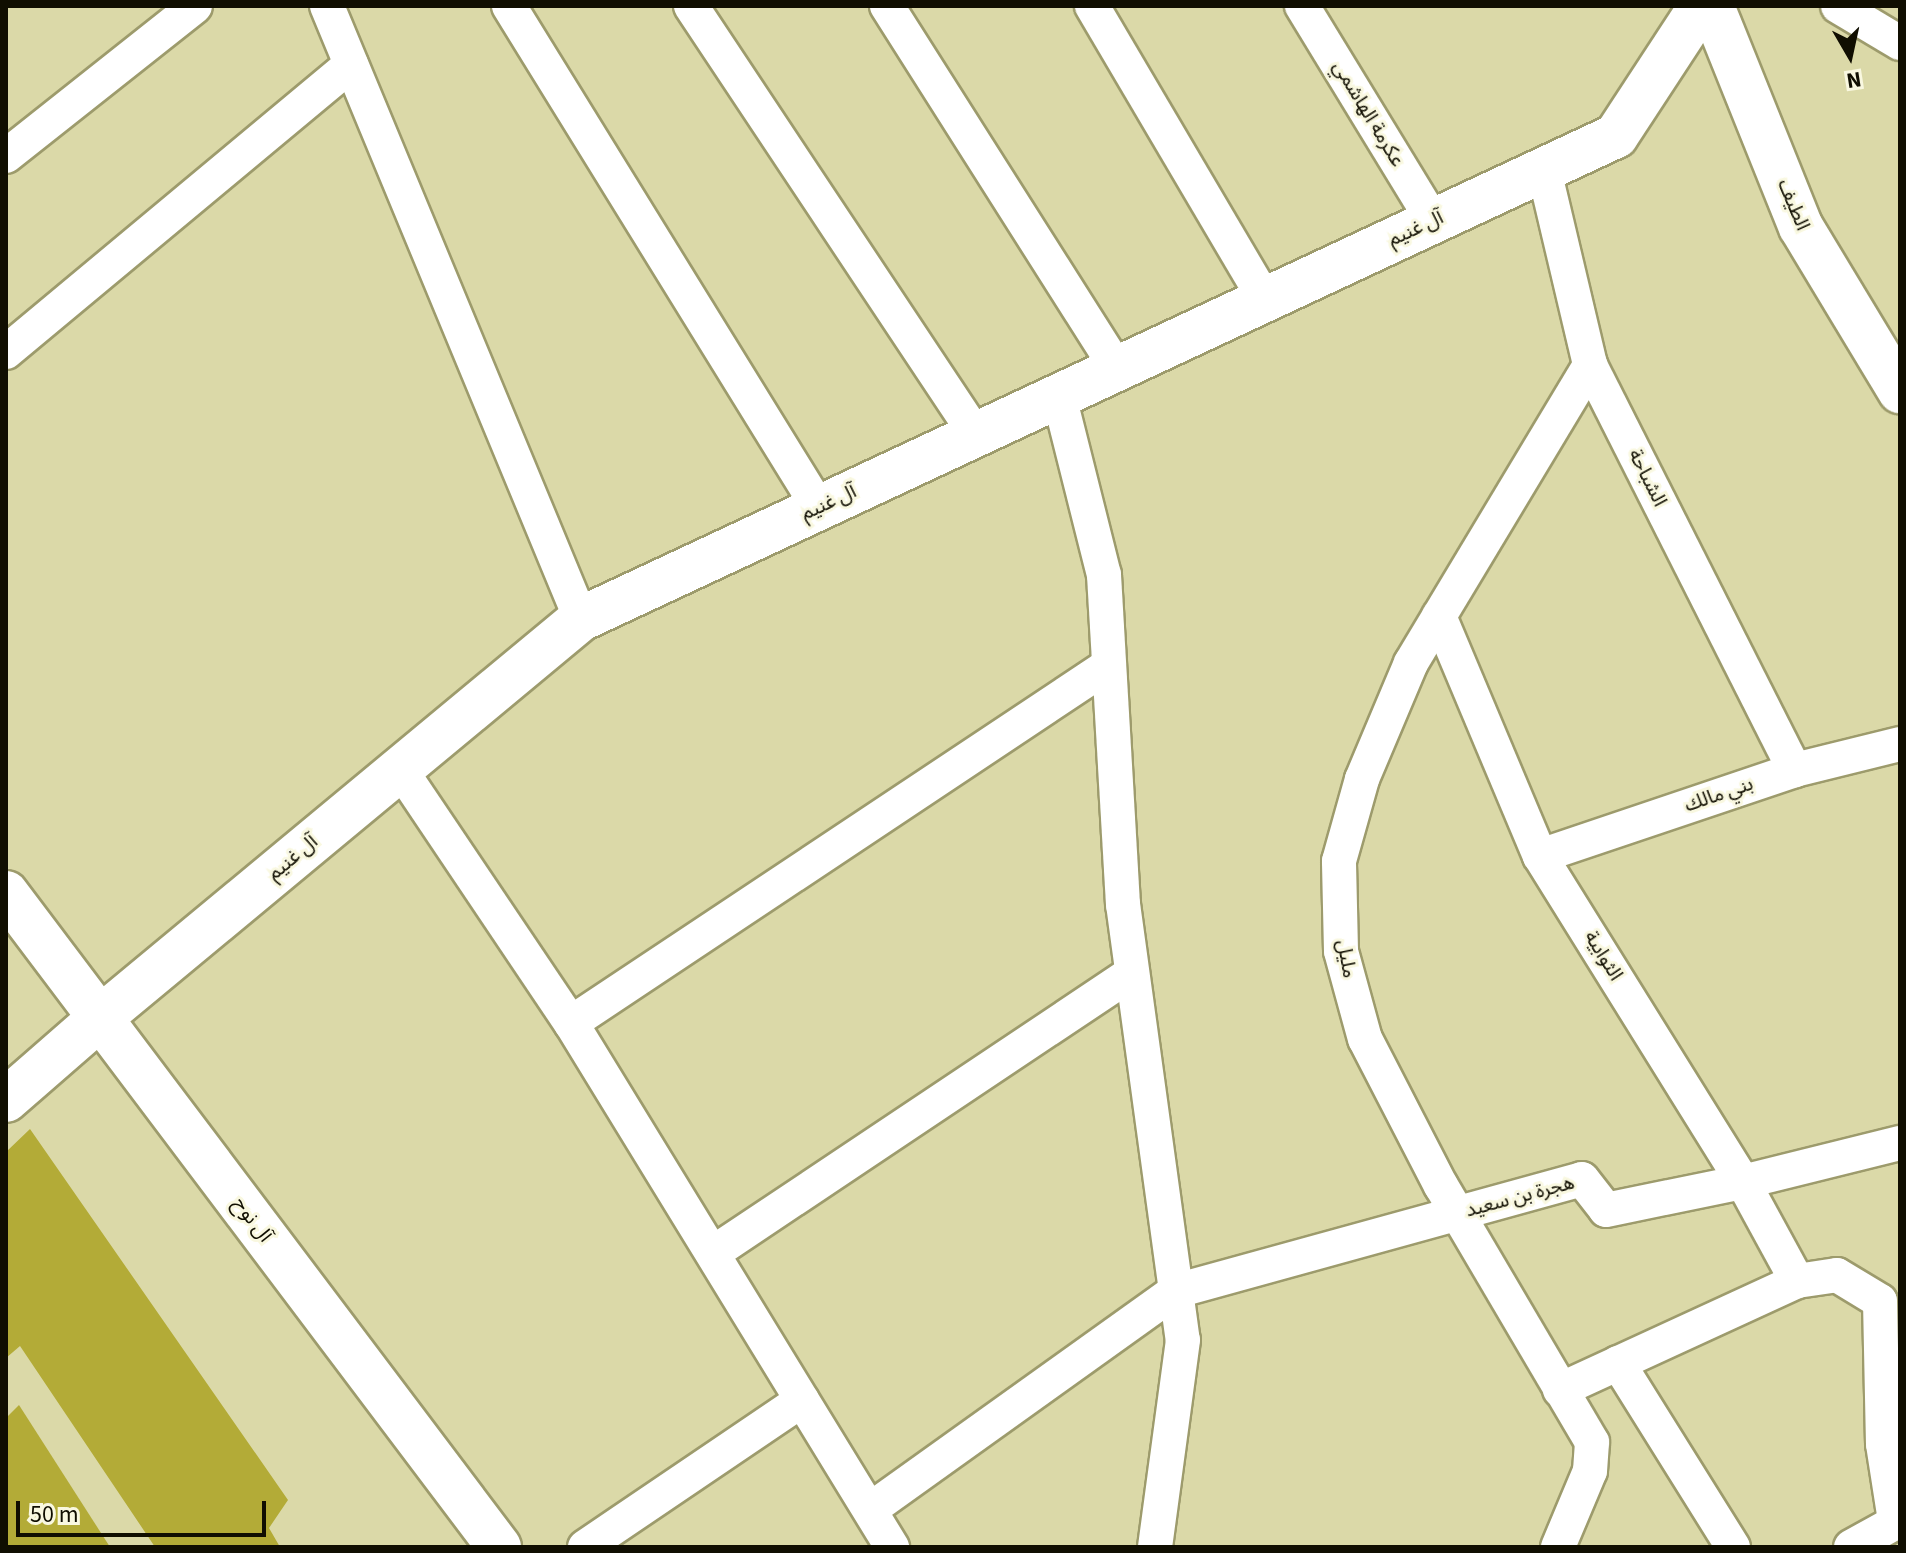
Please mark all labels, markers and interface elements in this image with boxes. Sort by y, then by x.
north arrow [1810,16,1890,96]
street label: عكرمة الهاشمي [1327,57,1409,171]
text: N [1844,63,1863,97]
street label: الطيف [1771,176,1815,234]
street label: آل غنيم [1385,206,1447,252]
street label: الشباحة [1622,445,1672,511]
street label: آل غنيم [798,480,860,526]
street label: بني مالك [1682,772,1756,818]
street label: آل غنيم [263,830,323,886]
street label: الثوابية [1578,927,1628,985]
street label: مليل [1331,938,1361,980]
street label: هجرة بن سعيد [1463,1171,1577,1223]
street label: آل نوح [227,1193,277,1247]
scale bar [20,1485,270,1535]
text: 50 m [30,1497,79,1532]

